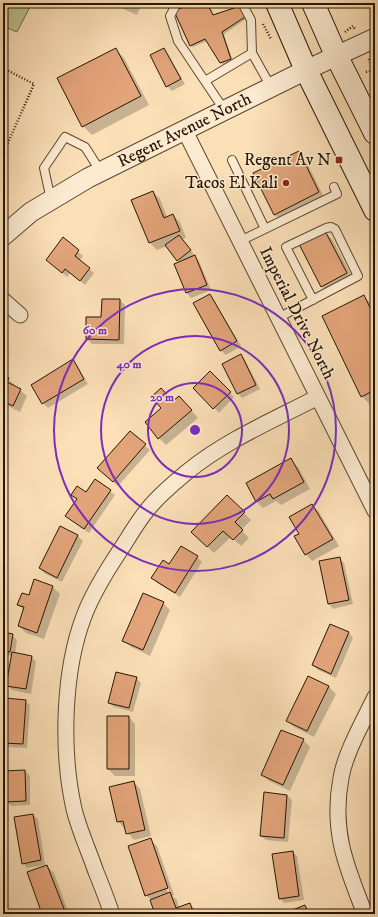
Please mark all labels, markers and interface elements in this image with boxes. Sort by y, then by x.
street label: Regent Avenue North [114,88,255,173]
place label: Regent Av N [244,149,331,171]
marker: Regent Av N [334,155,344,165]
place label: Tacos El Kali [185,172,278,194]
marker: Tacos El Kali [281,178,291,188]
street label: Imperial Drive North [254,243,340,383]
text: 60 m [83,323,107,338]
text: 40 m [116,357,141,372]
text: 20 m [150,390,174,405]
centre of rings [188,423,202,437]

